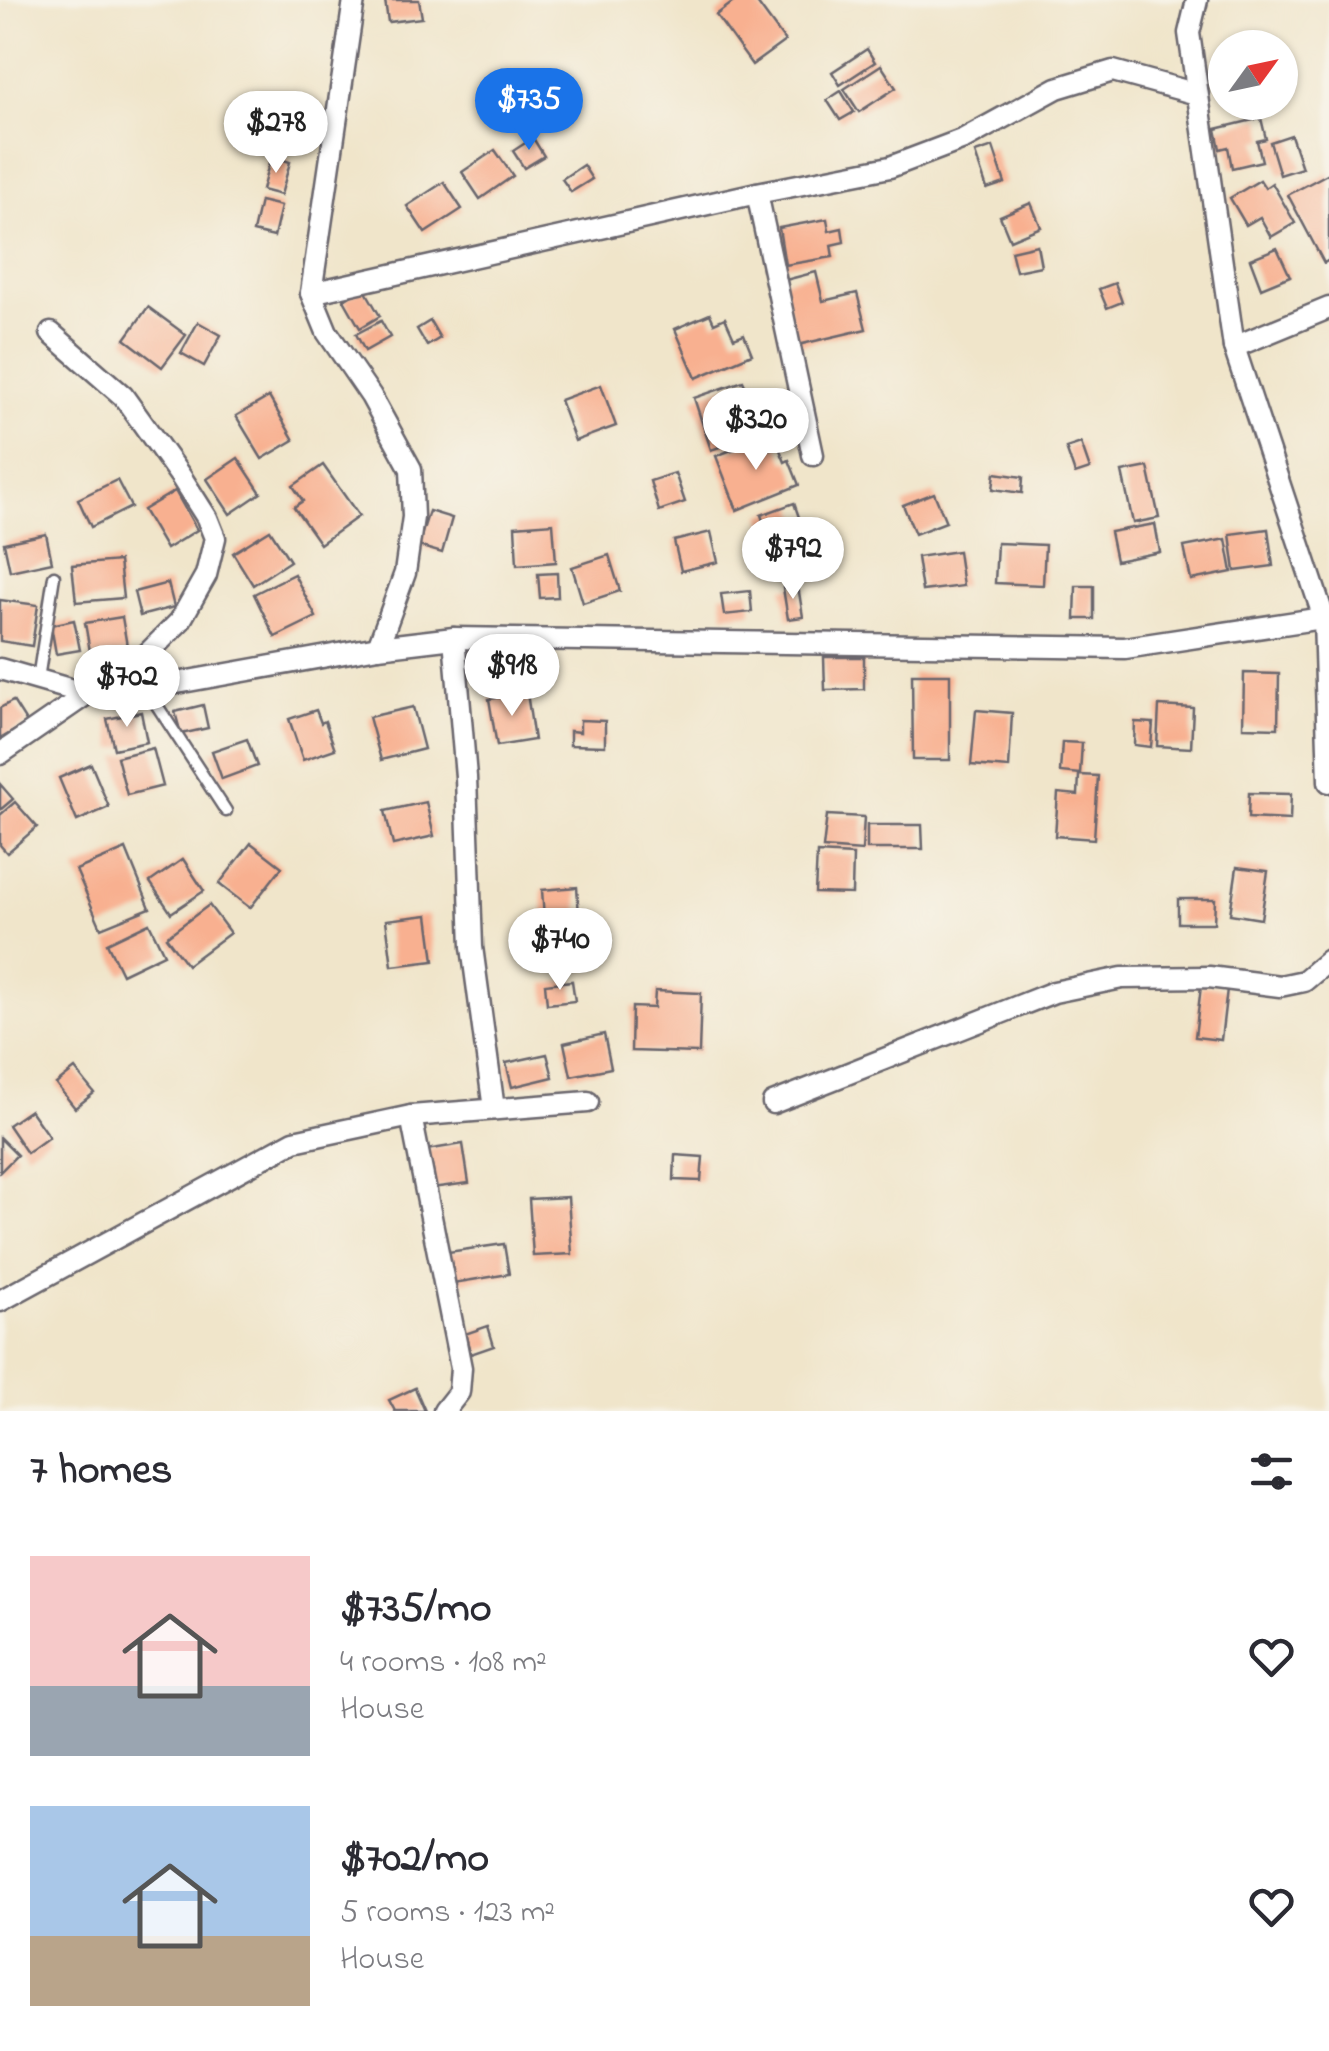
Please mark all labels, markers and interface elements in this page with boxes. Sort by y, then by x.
north arrow [1208,30,1298,120]
map controls [1208,30,1298,120]
pin: $735 [470,68,588,153]
text: $735 [497,77,561,124]
pin: $278 [217,91,335,176]
text: $278 [246,100,306,147]
pin: $320 [697,388,815,473]
text: $320 [725,397,787,444]
pin: $792 [734,517,852,602]
text: $792 [764,526,822,573]
pin: $918 [453,634,571,719]
text: $918 [486,643,538,690]
pin: $702 [68,645,186,730]
text: $702 [96,654,158,701]
pin: $740 [501,908,619,993]
text: $740 [530,917,590,964]
text: 7 homes [30,1441,172,1502]
icon: filters [1244,1444,1299,1499]
text: $735/mo [340,1579,492,1640]
icon: home [110,1596,230,1716]
icon: heart [1244,1629,1299,1684]
text: 4 rooms · 108 m² [340,1640,547,1687]
text: House [340,1687,424,1734]
text: $702/mo [340,1829,489,1890]
icon: home [110,1846,230,1966]
icon: heart [1244,1879,1299,1934]
text: 5 rooms · 123 m² [340,1890,555,1937]
text: House [340,1937,424,1984]

